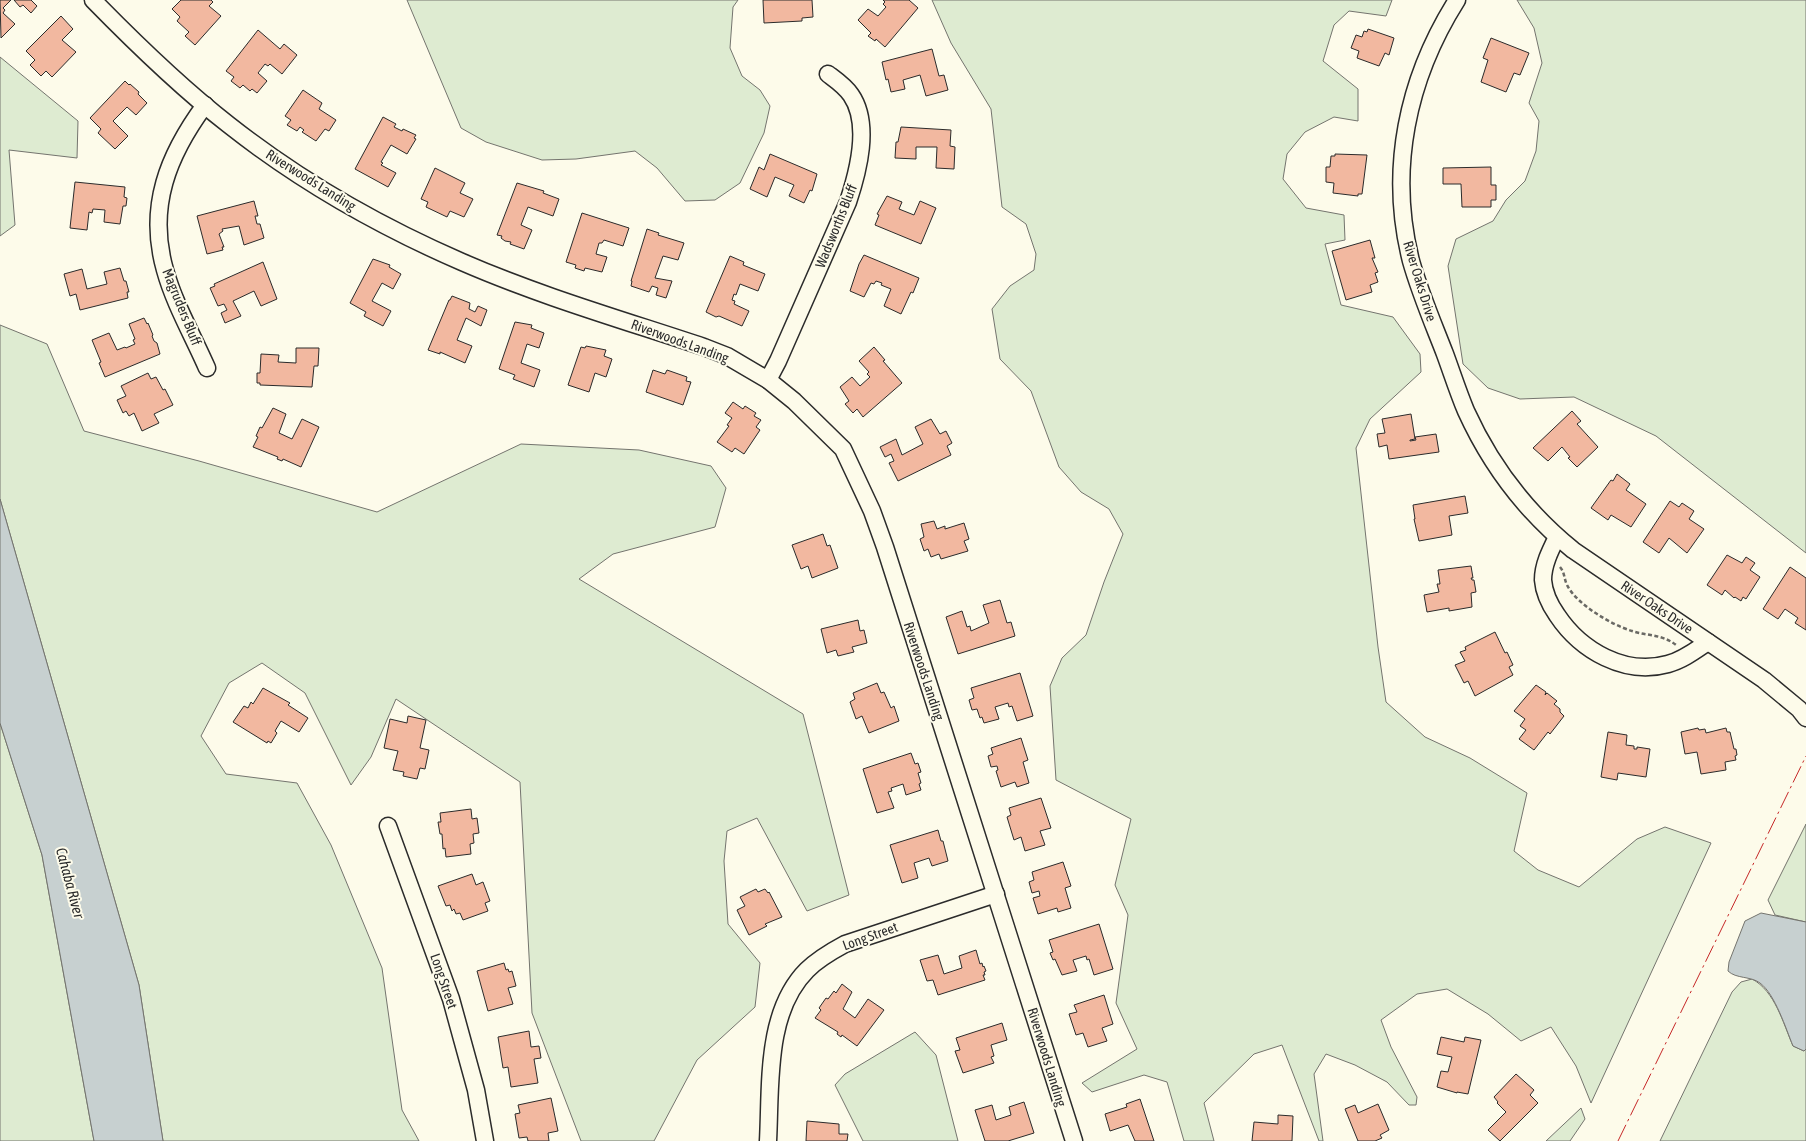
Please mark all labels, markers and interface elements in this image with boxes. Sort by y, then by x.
street label: Riverwoods Landing [263,146,359,214]
street label: Wadsworths Bluff [812,181,860,270]
street label: River Oaks Drive [1400,239,1440,323]
street label: Magruders Bluff [159,266,205,348]
street label: Riverwoods Landing [629,316,731,366]
street label: River Oaks Drive [1618,577,1696,637]
street label: Riverwoods Landing [901,620,947,722]
water label: Cahaba River [53,846,88,921]
street label: Long Street [840,919,900,953]
street label: Long Street [427,951,461,1011]
street label: Riverwoods Landing [1024,1006,1070,1108]

